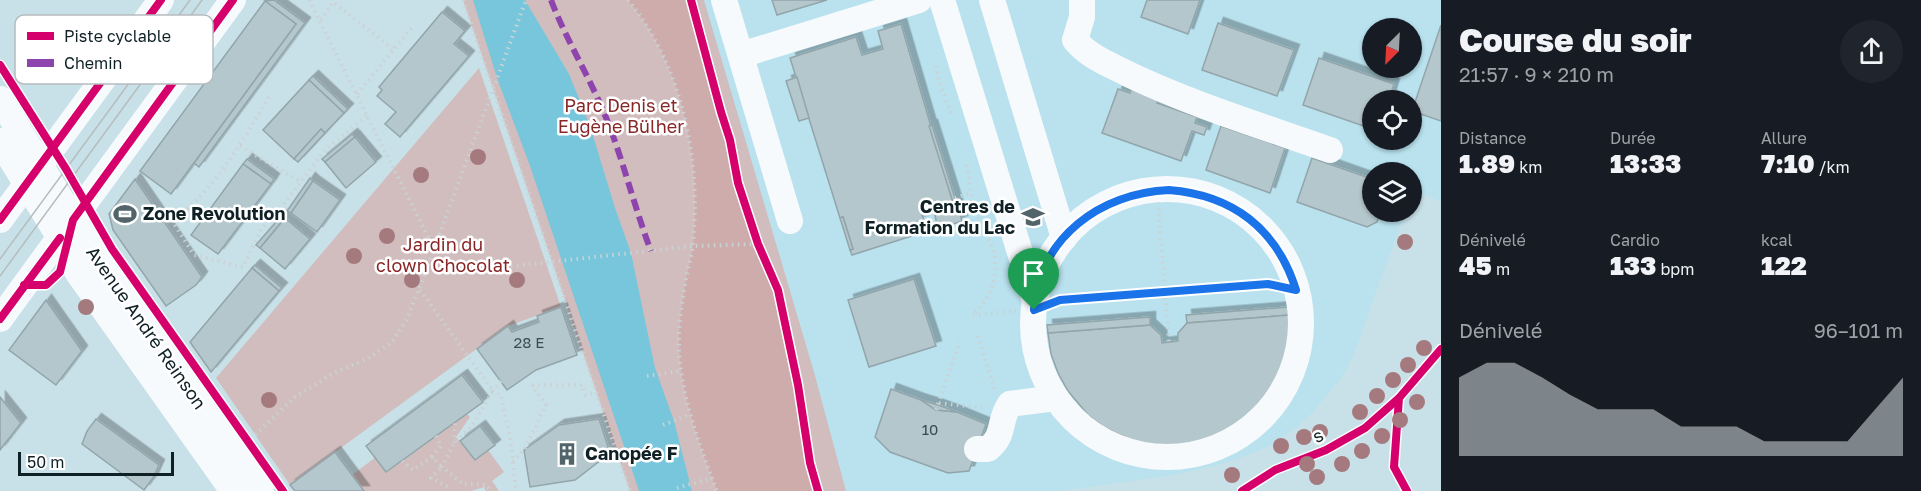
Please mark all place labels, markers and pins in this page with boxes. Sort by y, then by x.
place label: Centres de Formation du Lac [865,195,1015,238]
sports icon: Zone Revolution [112,201,138,227]
place label: Zone Revolution [143,202,285,224]
school or university icon: Centres de Formation du Lac [1020,204,1046,230]
pin [1008,248,1059,310]
building icon: Canopée F [554,441,580,467]
place label: Canopée F [585,442,678,464]

